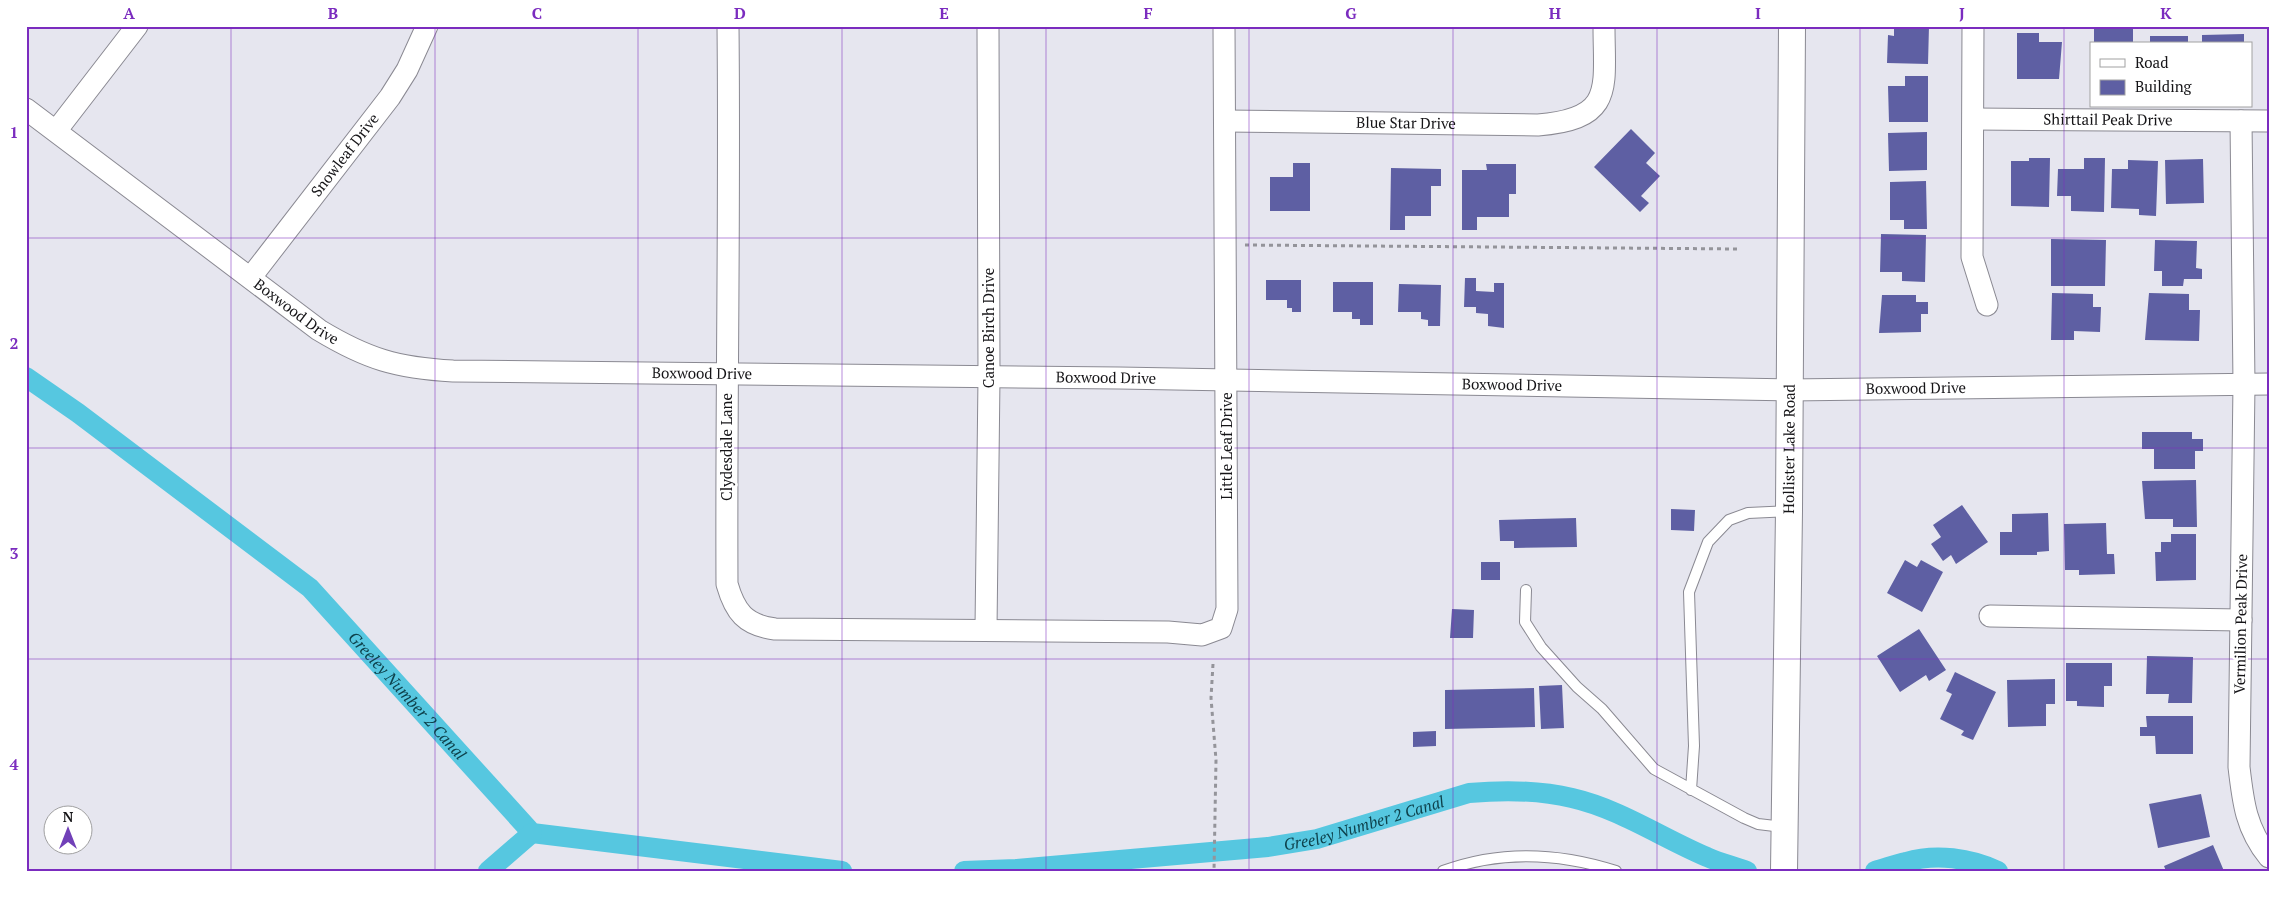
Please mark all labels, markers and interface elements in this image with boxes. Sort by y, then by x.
text: A [123,2,135,24]
text: B [328,2,338,24]
text: C [532,2,542,24]
text: D [734,2,746,24]
text: E [939,2,949,24]
text: F [1143,2,1153,24]
text: G [1345,2,1357,24]
text: H [1549,2,1561,24]
text: I [1755,2,1761,24]
text: J [1959,2,1965,24]
text: K [2160,2,2172,24]
legend [2090,42,2252,108]
text: Road [2135,52,2168,72]
text: Building [2135,76,2193,96]
street label: Shirttail Peak Drive [2043,108,2173,129]
street label: Snowleaf Drive [306,109,383,200]
street label: Blue Star Drive [1356,112,1456,133]
text: 1 [9,121,19,143]
street label: Canoe Birch Drive [978,268,998,388]
street label: Boxwood Drive [250,274,343,348]
text: 2 [9,332,19,354]
street label: Boxwood Drive [652,362,752,383]
street label: Boxwood Drive [1056,366,1156,388]
street label: Boxwood Drive [1462,373,1562,395]
street label: Boxwood Drive [1866,377,1966,398]
street label: Hollister Lake Road [1778,384,1799,514]
street label: Little Leaf Drive [1216,392,1236,500]
street label: Clydesdale Lane [716,393,736,501]
text: 3 [9,542,19,564]
street label: Vermilion Peak Drive [2229,554,2251,694]
water label: Greeley Number 2 Canal [344,627,472,765]
text: 4 [9,753,19,775]
water label: Greeley Number 2 Canal [1282,790,1447,855]
north arrow [42,804,92,854]
text: N [63,807,74,826]

